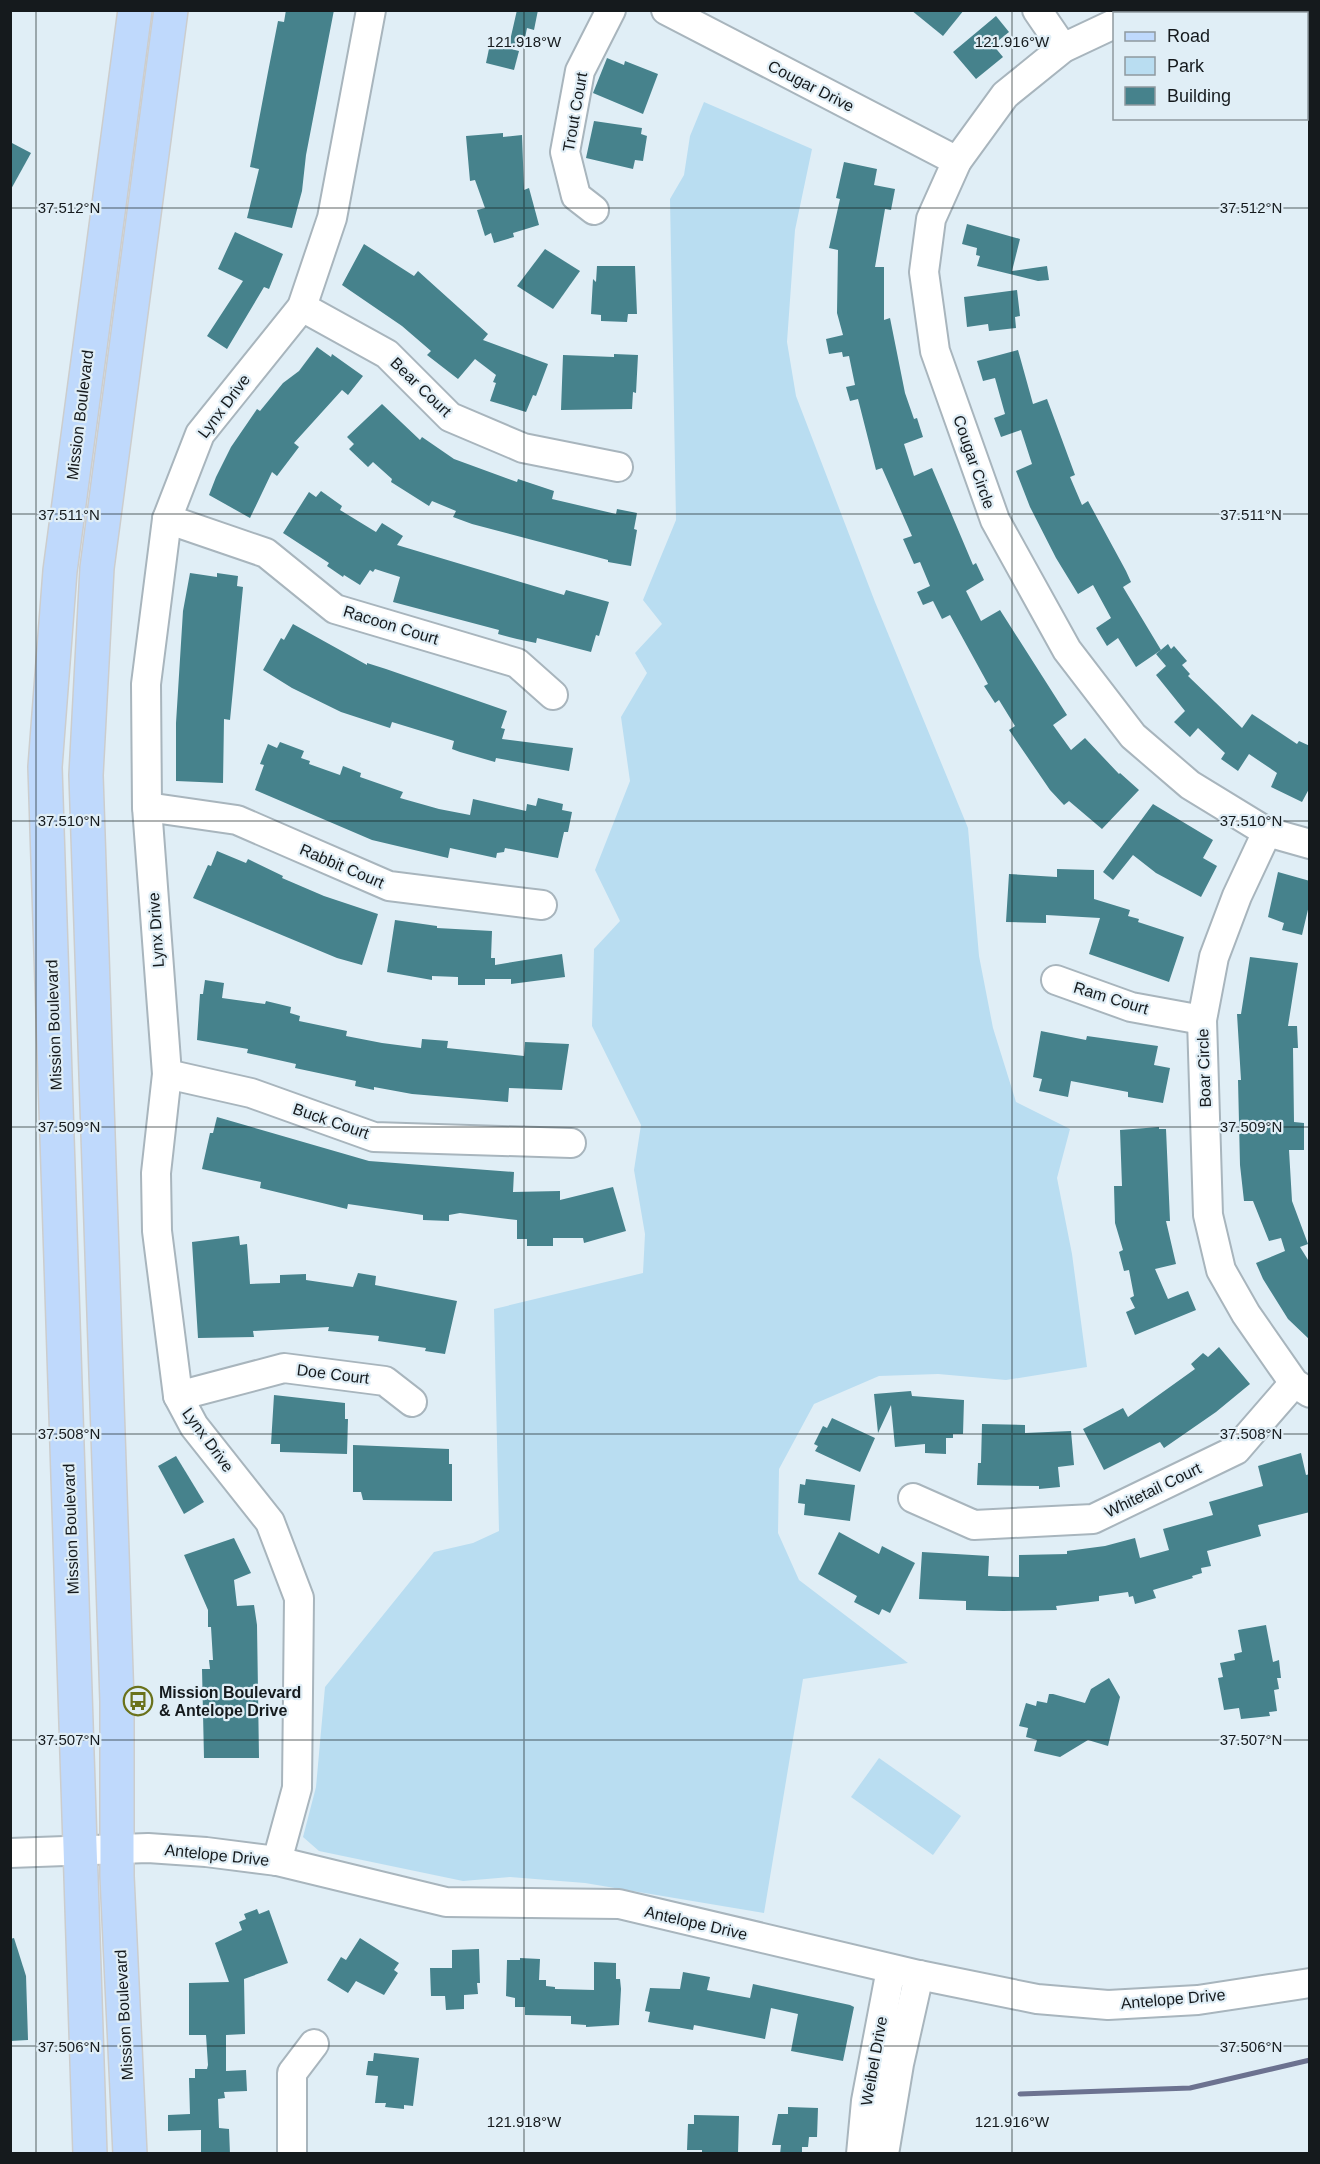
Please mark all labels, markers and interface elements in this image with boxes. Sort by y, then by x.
legend [1113,12,1308,120]
text: Road [1167,26,1210,46]
text: 121.918°W [487,33,562,50]
text: 121.916°W [975,33,1050,50]
text: Park [1167,56,1205,76]
street label: Cougar Drive [765,57,857,115]
street label: Trout Court [560,70,590,153]
text: Building [1167,86,1231,106]
text: 37.512°N [38,199,100,216]
text: 37.512°N [1220,199,1282,216]
street label: Mission Boulevard [64,349,96,481]
street label: Bear Court [387,354,455,420]
street label: Lynx Drive [195,371,253,441]
street label: Cougar Circle [950,413,998,511]
text: 37.511°N [38,506,100,523]
text: 37.511°N [1220,506,1282,523]
street label: Racoon Court [341,602,441,648]
text: 37.510°N [38,812,100,829]
text: 37.510°N [1220,812,1282,829]
street label: Rabbit Court [297,841,387,892]
street label: Lynx Drive [145,892,167,968]
street label: Mission Boulevard [43,959,65,1091]
street label: Ram Court [1072,979,1151,1018]
street label: Boar Circle [1194,1028,1214,1108]
street label: Buck Court [291,1100,372,1142]
text: 37.509°N [38,1118,100,1135]
text: 37.509°N [1220,1118,1282,1135]
street label: Doe Court [296,1361,371,1387]
street label: Lynx Drive [179,1405,237,1475]
text: 37.508°N [38,1425,100,1442]
text: 37.508°N [1220,1425,1282,1442]
street label: Whitetail Court [1102,1459,1204,1521]
street label: Mission Boulevard [60,1463,82,1595]
place label: Mission Boulevard & Antelope Drive [159,1684,301,1719]
bus stop icon: Mission Boulevard & Antelope Drive [122,1685,154,1717]
text: 37.507°N [38,1731,100,1748]
text: 37.507°N [1220,1731,1282,1748]
street label: Antelope Drive [164,1841,270,1869]
street label: Antelope Drive [643,1903,749,1943]
street label: Mission Boulevard [112,1949,136,2081]
street label: Antelope Drive [1120,1986,1226,2012]
street label: Weibel Drive [858,2015,890,2107]
text: 37.506°N [38,2038,100,2055]
text: 37.506°N [1220,2038,1282,2055]
text: 121.918°W [487,2113,562,2130]
text: 121.916°W [975,2113,1050,2130]

